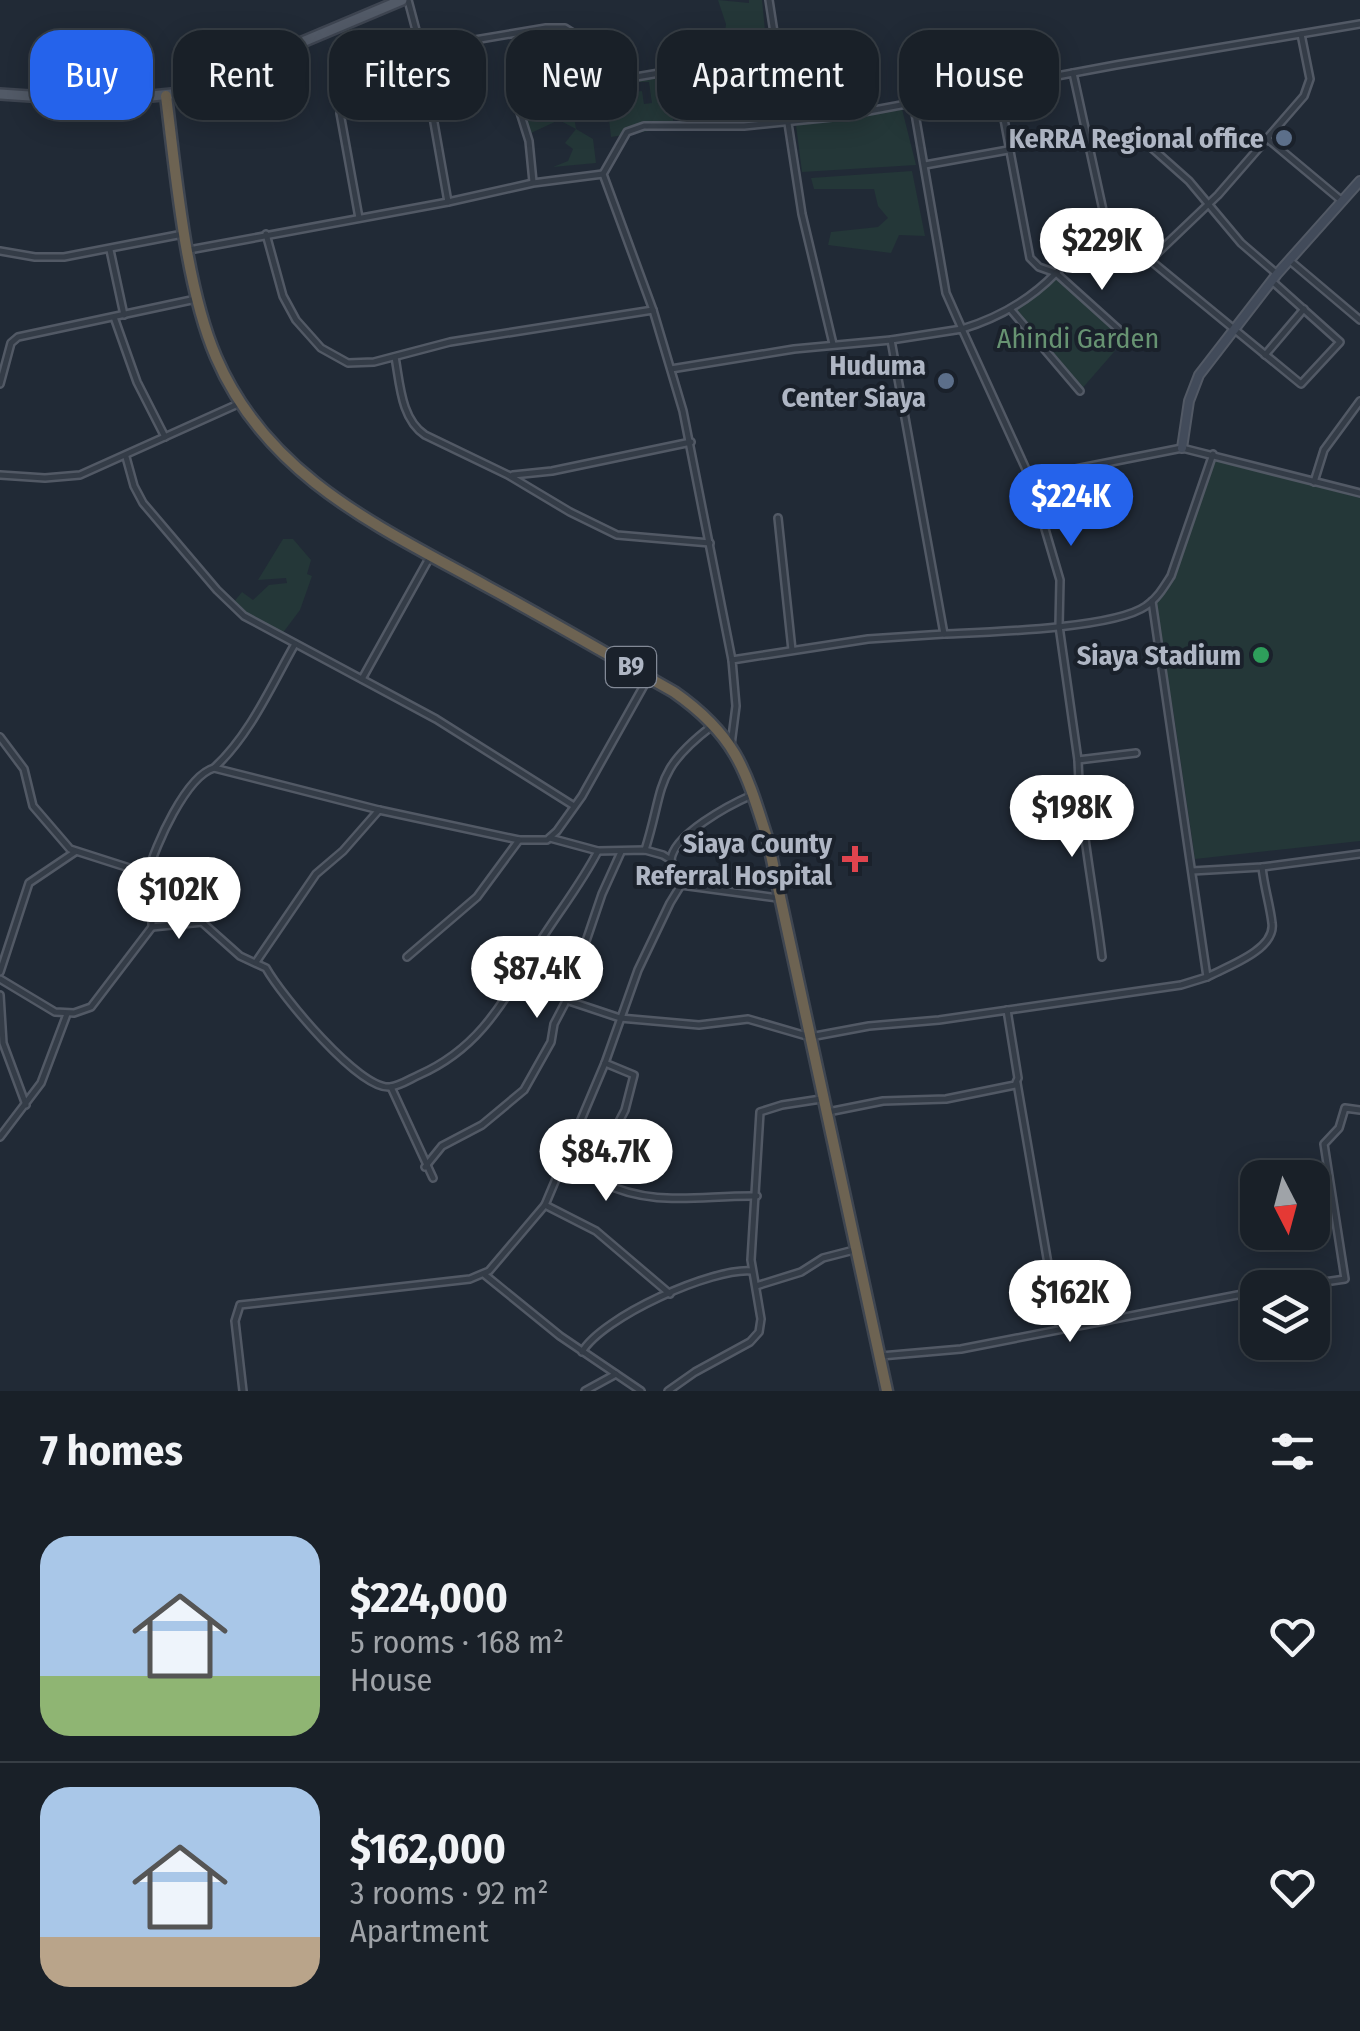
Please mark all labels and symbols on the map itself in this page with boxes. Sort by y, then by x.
place label: KeRRA Regional office [1009,122,1264,155]
marker: KeRRA Regional office [1273,127,1295,149]
pin: $229K [1032,208,1172,293]
park label: Ahindi Garden [997,322,1159,355]
place label: Huduma Center Siaya [781,349,926,414]
marker: Huduma Center Siaya [935,370,957,392]
pin: $224K [1001,464,1141,549]
place label: Siaya Stadium [1077,639,1241,672]
marker: Siaya Stadium [1250,644,1272,666]
road number: B9 [606,647,656,687]
pin: $198K [1002,775,1142,860]
place label: Siaya County Referral Hospital [635,827,833,892]
marker: Siaya County Referral Hospital [842,846,868,872]
pin: $102K [109,857,249,942]
pin: $87.4K [456,936,618,1021]
pin: $84.7K [525,1119,687,1204]
north arrow [1240,1160,1330,1250]
pin: $162K [1000,1260,1140,1345]

